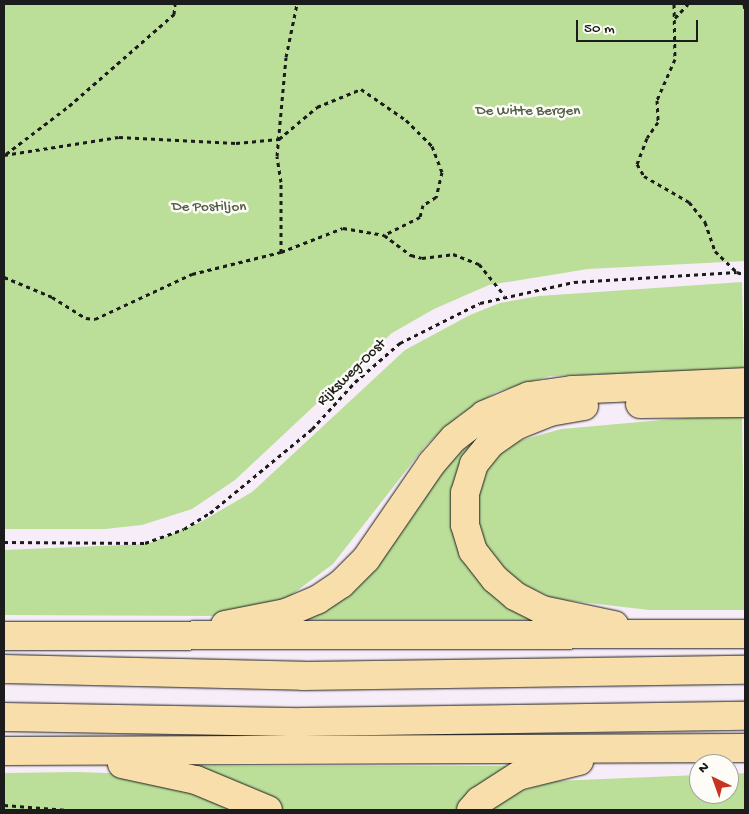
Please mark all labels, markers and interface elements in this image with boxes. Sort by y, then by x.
scale bar [579,10,702,42]
text: 50 m [584,20,615,38]
park label: De Witte Bergen [476,103,580,121]
park label: De Postiljon [172,199,246,217]
street label: Rijksweg-Oost [314,336,390,410]
north arrow [689,754,739,804]
text: N [695,759,713,778]

